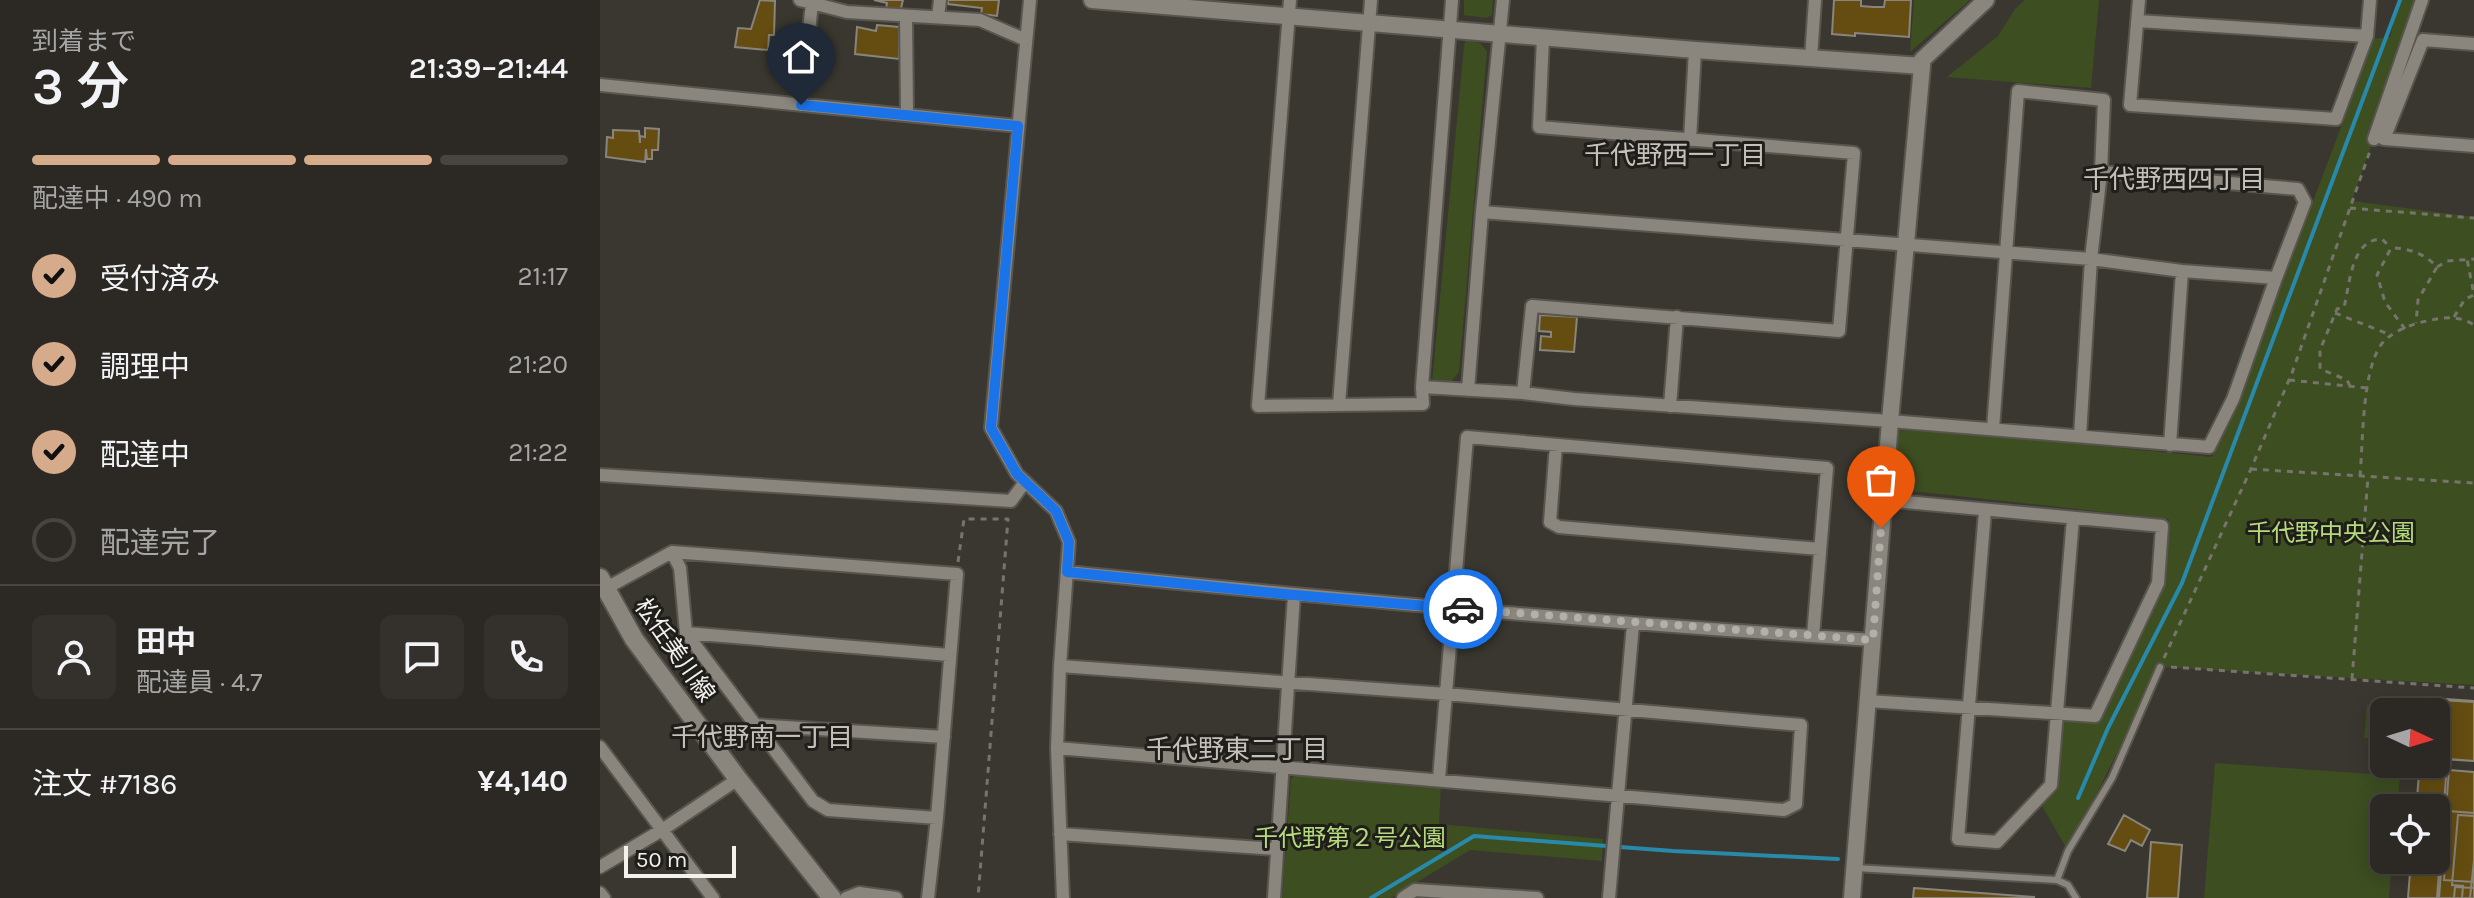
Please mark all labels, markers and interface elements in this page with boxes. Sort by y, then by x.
pin [767,23,835,105]
text: 到着まで [32,26,136,57]
icon: home [779,35,823,79]
text: 21:39–21:44 [409,50,568,86]
text: 3 分 [32,56,129,117]
district label: 千代野西一丁目 [1584,140,1766,171]
district label: 千代野西四丁目 [2083,164,2265,195]
text: 配達中 · 490 m [32,183,203,214]
icon: check [32,254,76,298]
text: 受付済み [100,261,220,297]
text: 21:17 [518,261,568,292]
icon: check [32,342,76,386]
text: 調理中 [100,349,190,385]
text: 21:20 [508,349,568,380]
icon: check [32,430,76,474]
text: 配達中 [100,437,190,473]
text: 21:22 [508,437,568,468]
pin [1847,446,1915,528]
icon: bag [1859,458,1903,502]
park label: 千代野中央公園 [2247,519,2415,547]
text: 配達完了 [100,525,220,561]
courier [1423,569,1503,649]
icon: car [1441,587,1485,631]
street label: 松任美川線 [629,593,721,707]
button: person [32,615,116,699]
button: chat [380,615,464,699]
button: phone [484,615,568,699]
text: 田中 [136,624,196,660]
text: 配達員 · 4.7 [136,667,262,698]
north arrow [2370,698,2450,778]
map controls [2370,698,2450,874]
district label: 千代野南一丁目 [671,722,853,753]
district label: 千代野東二丁目 [1146,734,1328,765]
text: ¥4,140 [477,763,568,799]
text: 注文 #7186 [32,766,178,802]
button: locate [2370,794,2450,874]
park label: 千代野第２号公園 [1254,824,1446,852]
scale bar [624,842,736,878]
text: 50 m [636,847,687,873]

